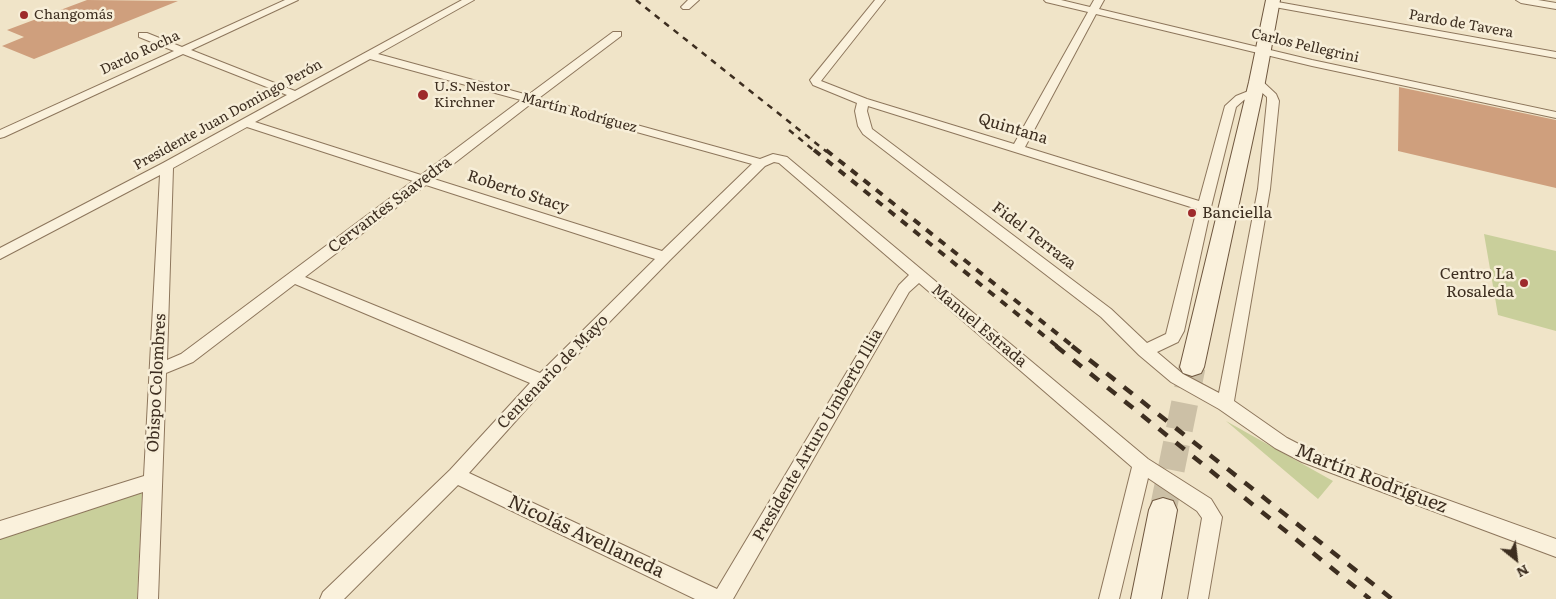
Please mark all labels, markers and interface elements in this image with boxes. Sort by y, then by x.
place label: Changomás [34,7,112,23]
street label: Pardo de Tavera [1407,7,1515,41]
marker: Changomás [18,9,30,21]
street label: Carlos Pellegrini [1249,25,1361,67]
street label: Dardo Rocha [98,27,182,79]
street label: Presidente Juan Domingo Perón [131,56,325,174]
place label: U.S. Nestor Kirchner [434,79,510,111]
marker: U.S. Nestor Kirchner [416,88,430,102]
street label: Martín Rodríguez [520,90,638,136]
street label: Quintana [976,109,1050,149]
street label: Cervantes Saavedra [325,153,455,257]
street label: Roberto Stacy [465,167,571,217]
street label: Fidel Terraza [988,198,1080,274]
place label: Banciella [1202,203,1272,223]
marker: Banciella [1186,207,1198,219]
place label: Centro La Rosaleda [1440,264,1514,302]
marker: Centro La Rosaleda [1518,277,1530,289]
street label: Manuel Estrada [927,280,1031,372]
street label: Centenario de Mayo [494,311,612,433]
street label: Obispo Colombres [144,313,170,453]
street label: Presidente Arturo Umberto Illia [749,325,887,545]
street label: Martín Rodríguez [1292,440,1450,518]
street label: Nicolás Avellaneda [504,491,668,583]
north arrow [1491,534,1541,584]
text: N [1513,561,1533,584]

